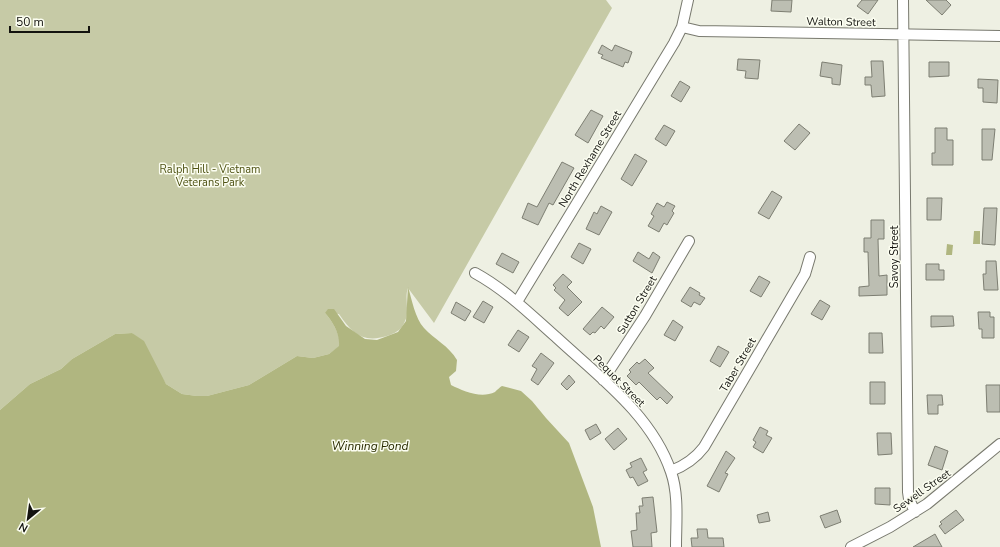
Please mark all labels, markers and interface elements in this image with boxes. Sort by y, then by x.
scale bar [10,8,89,34]
text: 50 m [16,14,44,30]
street label: Walton Street [806,14,876,30]
street label: North Rexhame Street [555,108,625,210]
park label: Ralph Hill - Vietnam Veterans Park [160,162,261,190]
street label: Savoy Street [887,226,902,288]
street label: Sutton Street [614,273,660,337]
street label: Taber Street [716,335,760,395]
street label: Pequot Street [590,352,648,410]
water label: Winning Pond [331,438,409,454]
street label: Sewell Street [890,466,954,516]
north arrow [8,499,48,539]
text: N [16,519,31,536]

